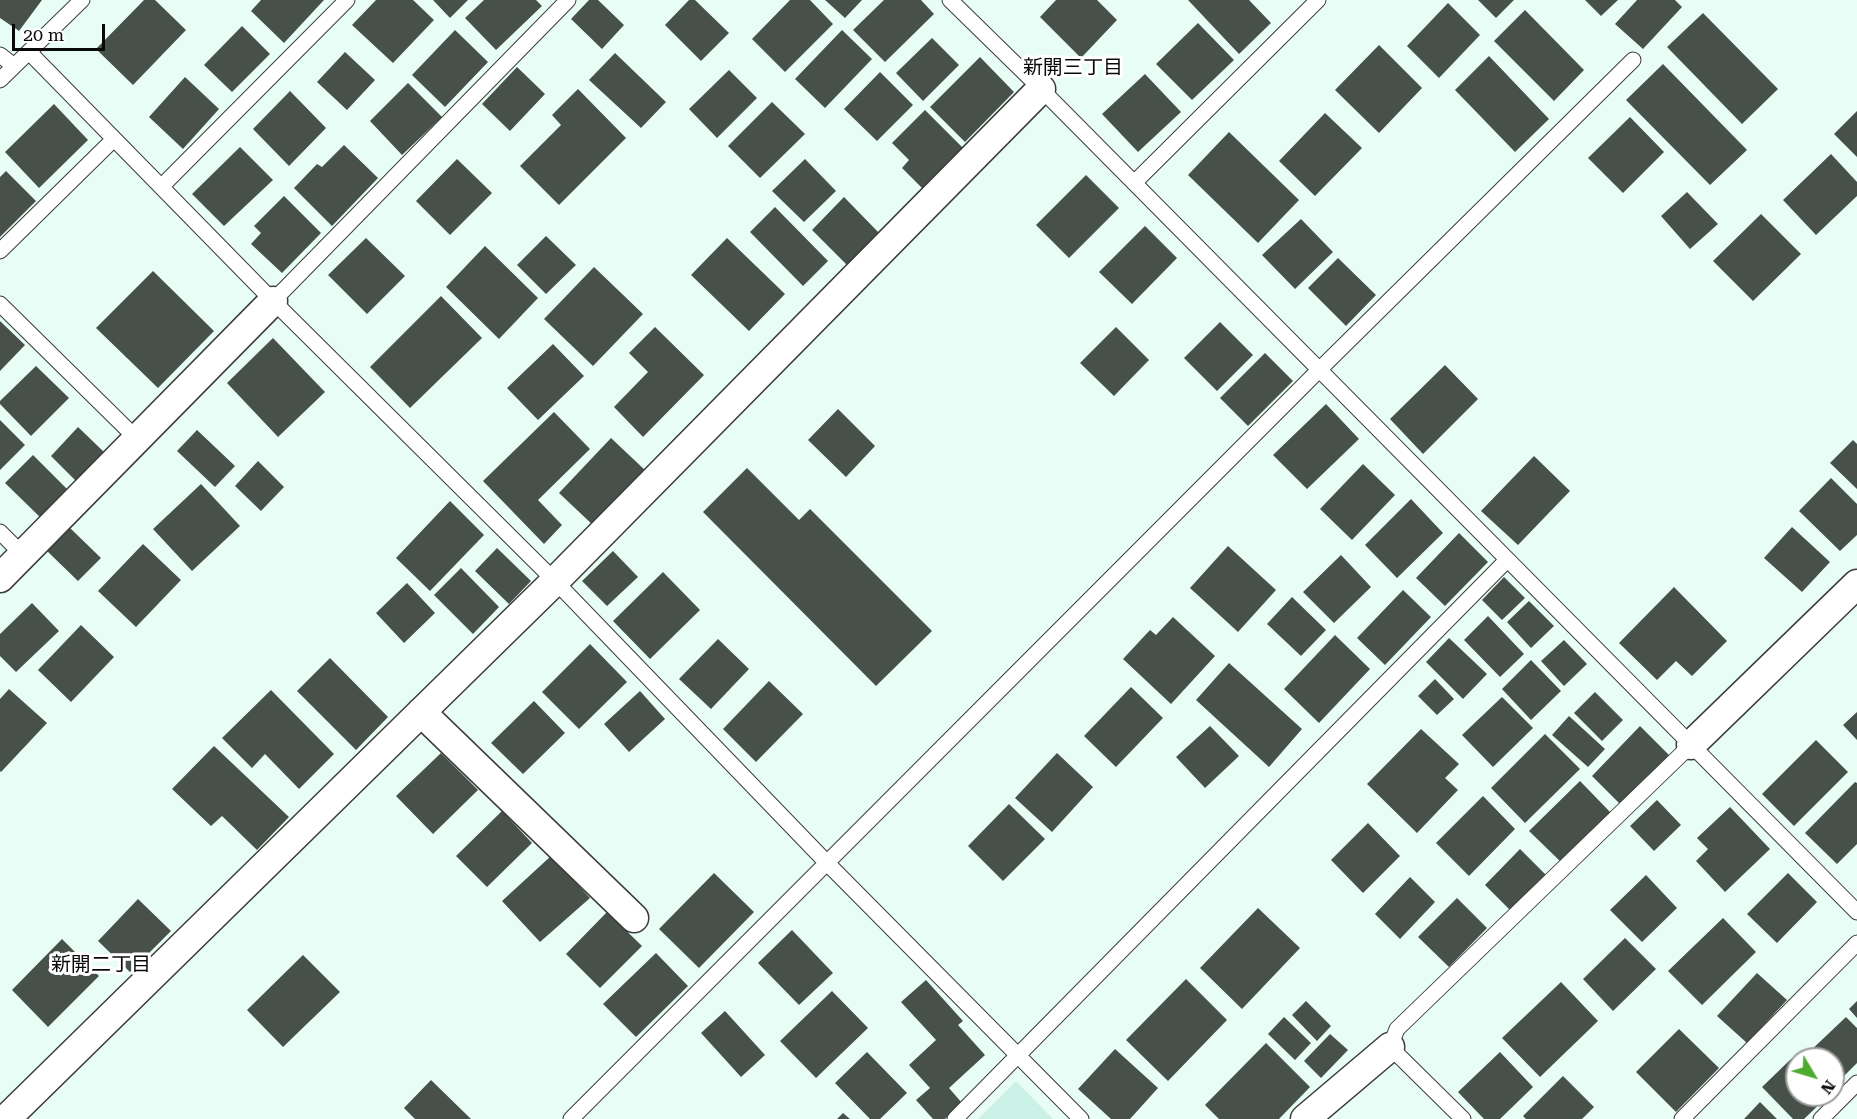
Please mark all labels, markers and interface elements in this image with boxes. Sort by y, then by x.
scale bar [15,12,108,50]
text: 20 m [23,24,64,45]
district label: 新開三丁目 [1023,56,1123,80]
district label: 新開二丁目 [51,953,151,977]
north arrow [1785,1047,1845,1107]
text: N [1817,1076,1839,1098]

